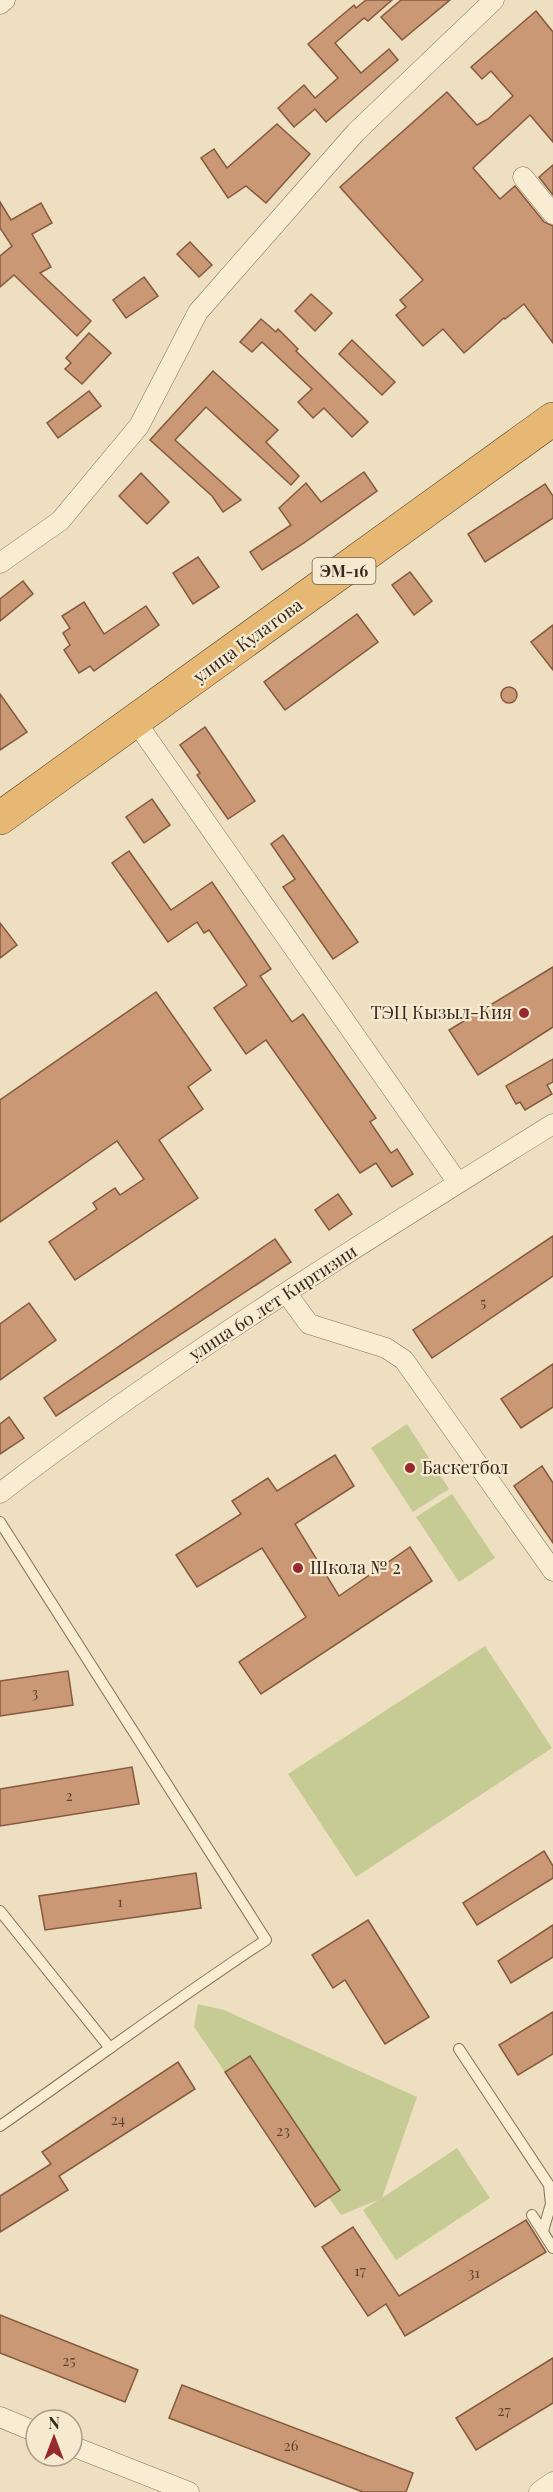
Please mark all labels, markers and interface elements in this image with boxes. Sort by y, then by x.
road number: ЭМ-16 [312,558,376,584]
street label: улица Кулатова [187,592,307,689]
place label: ТЭЦ Кызыл-Кия [370,1000,512,1024]
marker: ТЭЦ Кызыл-Кия [517,1006,531,1020]
street label: улица 60 лет Киргизии [183,1239,361,1366]
house number: 5 [480,1292,486,1312]
place label: Баскетбол [422,1455,508,1479]
marker: Баскетбол [403,1461,417,1475]
place label: Школа № 2 [310,1555,401,1579]
marker: Школа № 2 [291,1561,305,1575]
house number: 3 [32,1682,39,1702]
house number: 2 [65,1785,73,1805]
house number: 1 [117,1891,123,1911]
house number: 24 [111,2109,125,2129]
house number: 23 [276,2120,290,2140]
house number: 17 [354,2260,366,2280]
house number: 31 [468,2262,481,2282]
house number: 25 [62,2350,76,2370]
house number: 27 [497,2400,511,2420]
north arrow [24,2408,84,2468]
text: N [48,2412,60,2433]
house number: 26 [284,2435,299,2455]

